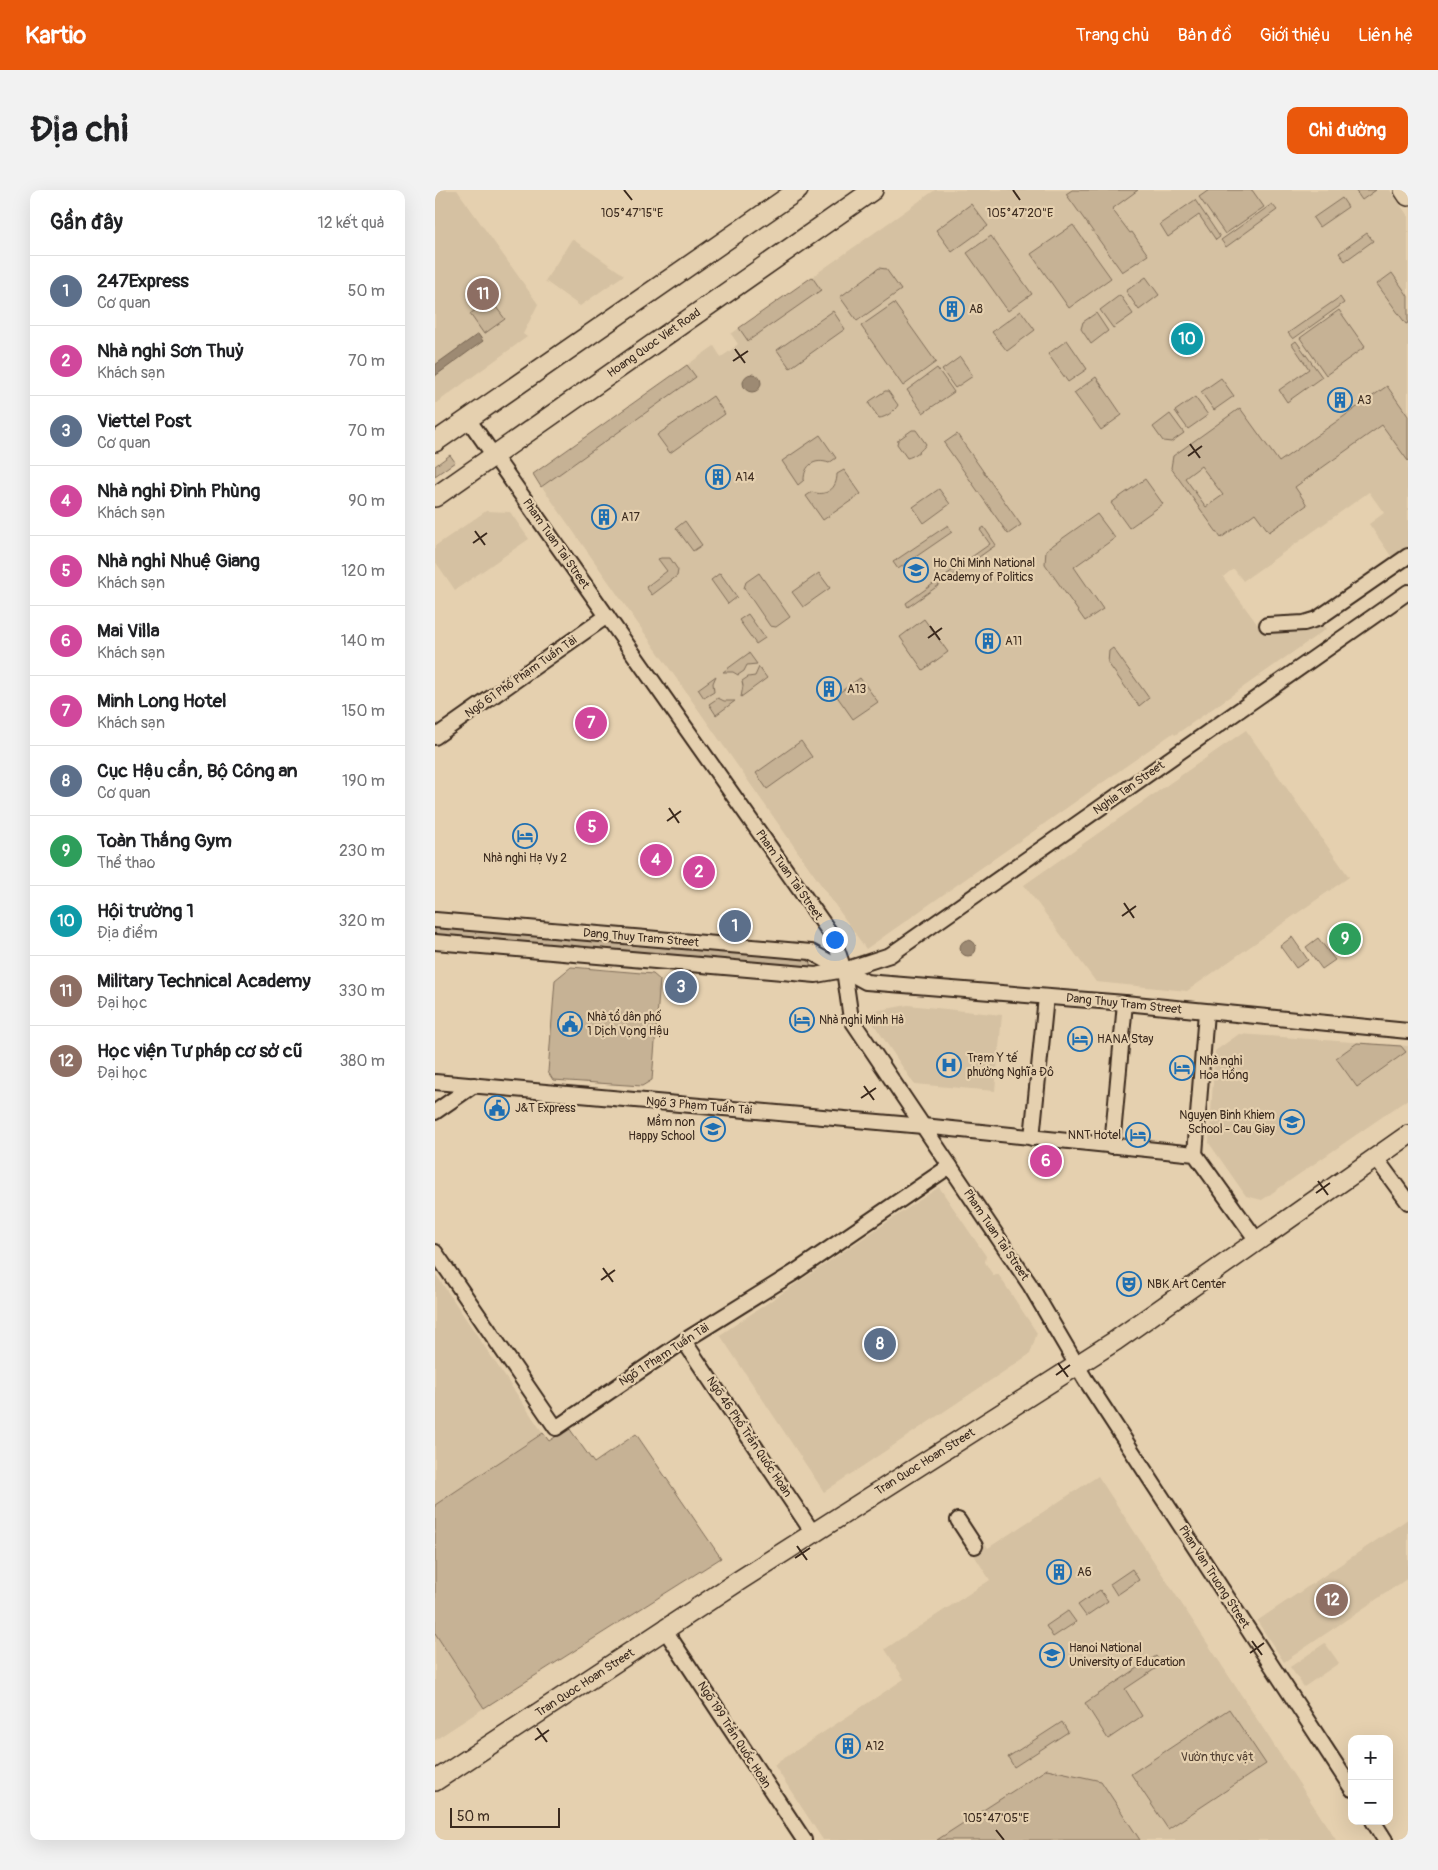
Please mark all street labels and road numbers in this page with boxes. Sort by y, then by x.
street label: Hoang Quoc Viet Road [604,305,704,381]
street label: Pham Tuan Tai Street [519,496,593,592]
street label: Ngõ 61 Phố Phạm Tuấn Tài [462,632,580,721]
street label: Nghia Tan Street [1091,758,1168,818]
street label: Pham Tuan Tai Street [752,827,826,923]
street label: Dang Thuy Tram Street [582,925,700,951]
street label: Dang Thuy Tram Street [1065,990,1183,1018]
street label: Ngõ 3 Phạm Tuấn Tài [645,1093,753,1118]
street label: Pham Tuan Tai Street [960,1187,1032,1284]
street label: Ngõ 1 Phạm Tuấn Tài [616,1319,712,1390]
street label: Ngõ 46 Phố Trần Quốc Hoàn [703,1373,797,1500]
street label: Tran Quoc Hoan Street [872,1425,978,1499]
street label: Phan Van Truong Street [1175,1523,1253,1631]
street label: Tran Quoc Hoan Street [533,1645,637,1721]
street label: Ngõ 199 Trần Quốc Hoàn [694,1678,776,1791]

